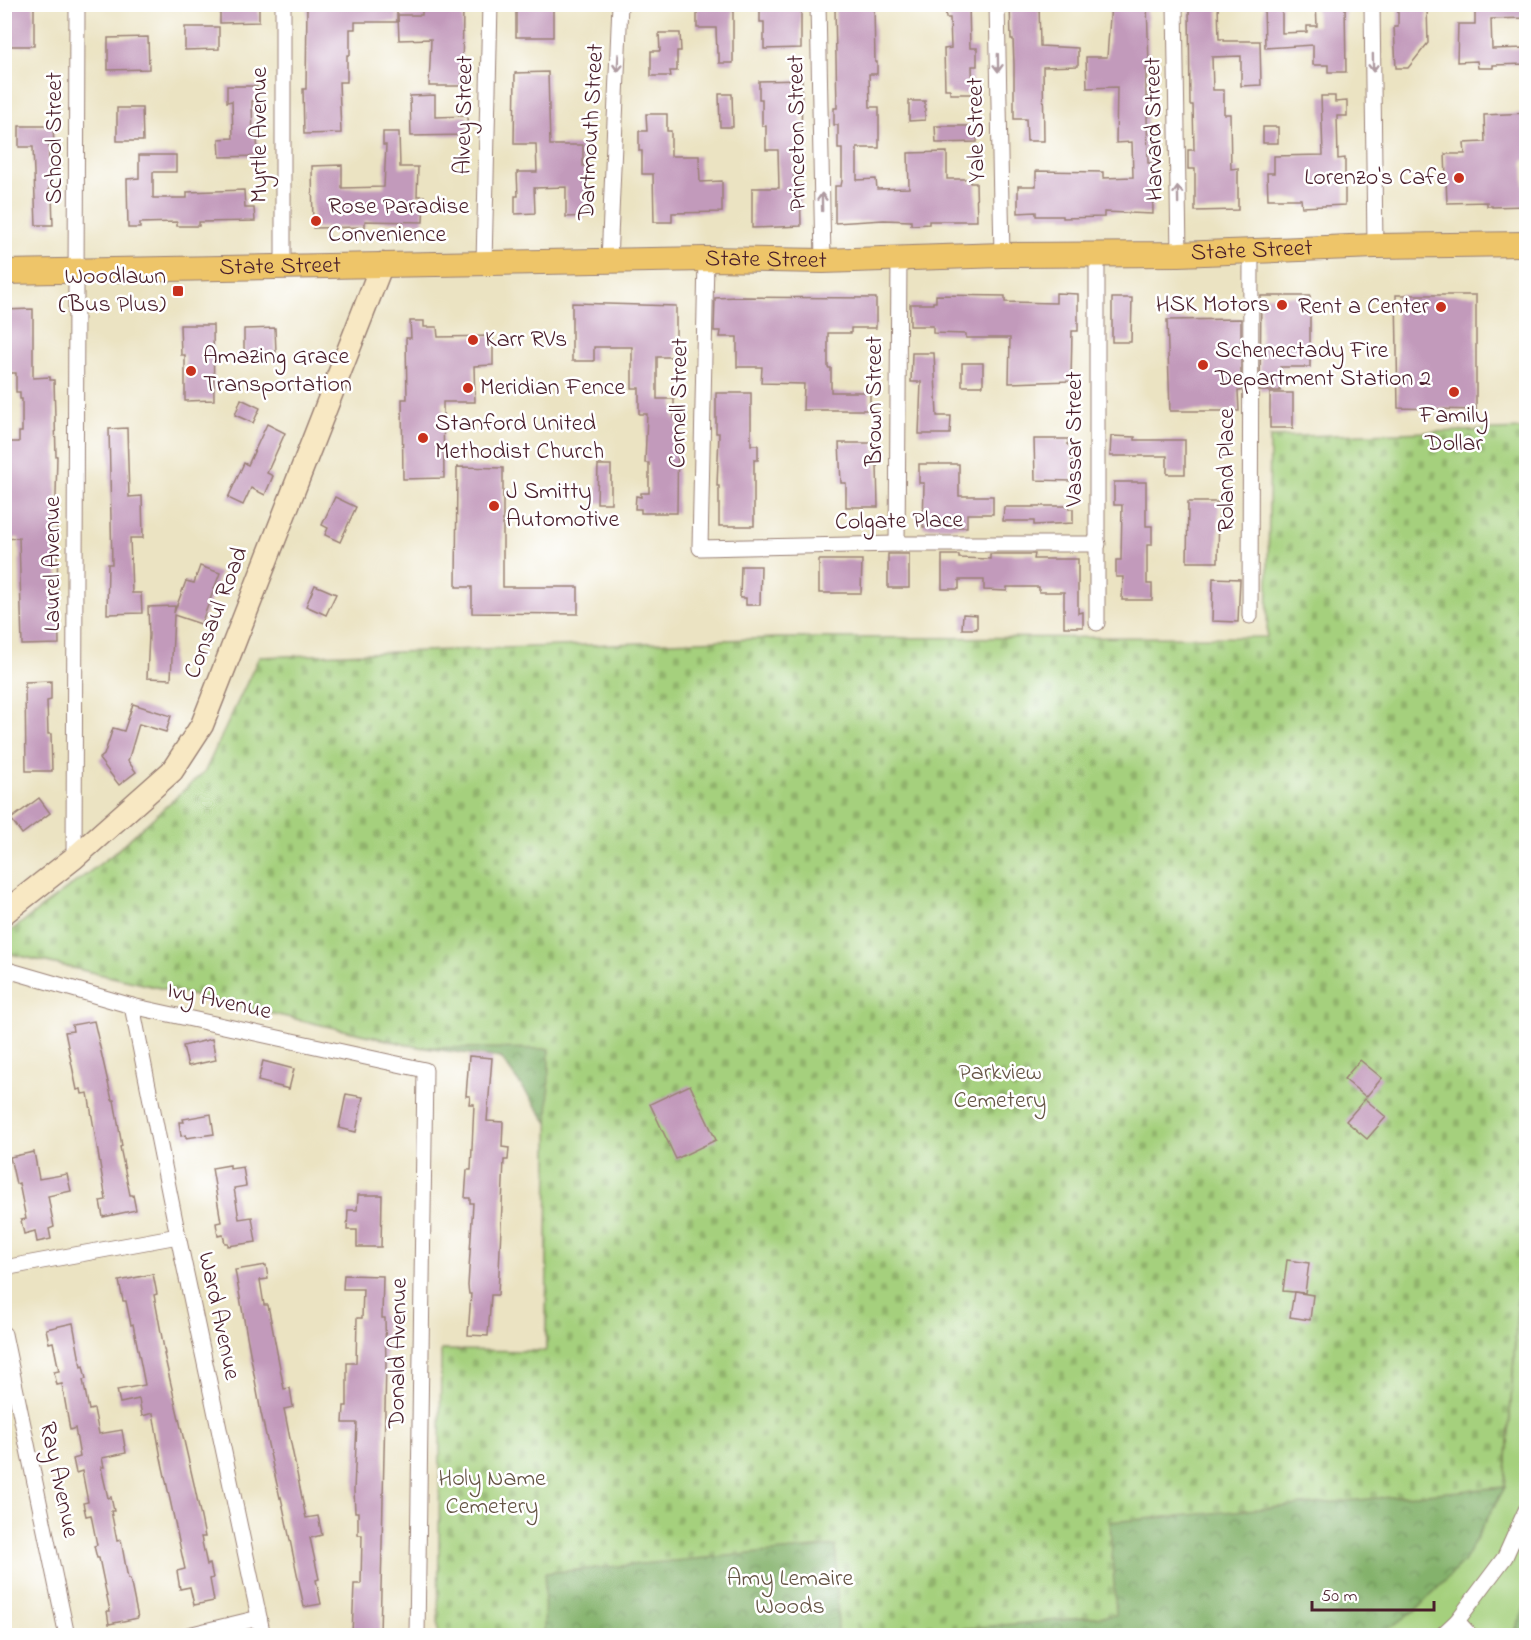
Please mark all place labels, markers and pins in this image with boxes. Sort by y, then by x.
place label: Lorenzo's Cafe [1304,161,1447,196]
marker: Lorenzo's Cafe [1452,171,1466,185]
place label: Rose Paradise Convenience [328,190,470,253]
marker: Rose Paradise Convenience [309,214,323,228]
place label: Woodlawn (Bus Plus) [58,260,166,323]
marker: Woodlawn (Bus Plus) [171,284,185,298]
place label: HSK Motors [1156,288,1270,323]
place label: Rent a Center [1298,290,1430,325]
marker: HSK Motors [1275,298,1289,312]
marker: Rent a Center [1434,300,1448,314]
place label: Karr RVs [485,323,567,358]
marker: Karr RVs [466,333,480,347]
place label: Schenectady Fire Department Station 2 [1214,334,1431,397]
place label: Amazing Grace Transportation [203,340,352,403]
marker: Schenectady Fire Department Station 2 [1196,358,1210,372]
marker: Amazing Grace Transportation [184,364,198,378]
place label: Meridian Fence [480,371,625,406]
marker: Meridian Fence [461,381,475,395]
marker: Family Dollar [1447,385,1461,399]
place label: Family Dollar [1419,399,1488,462]
place label: Stanford United Methodist Church [435,407,604,470]
marker: Stanford United Methodist Church [416,431,430,445]
place label: J Smitty Automotive [506,475,619,538]
marker: J Smitty Automotive [487,499,501,513]

